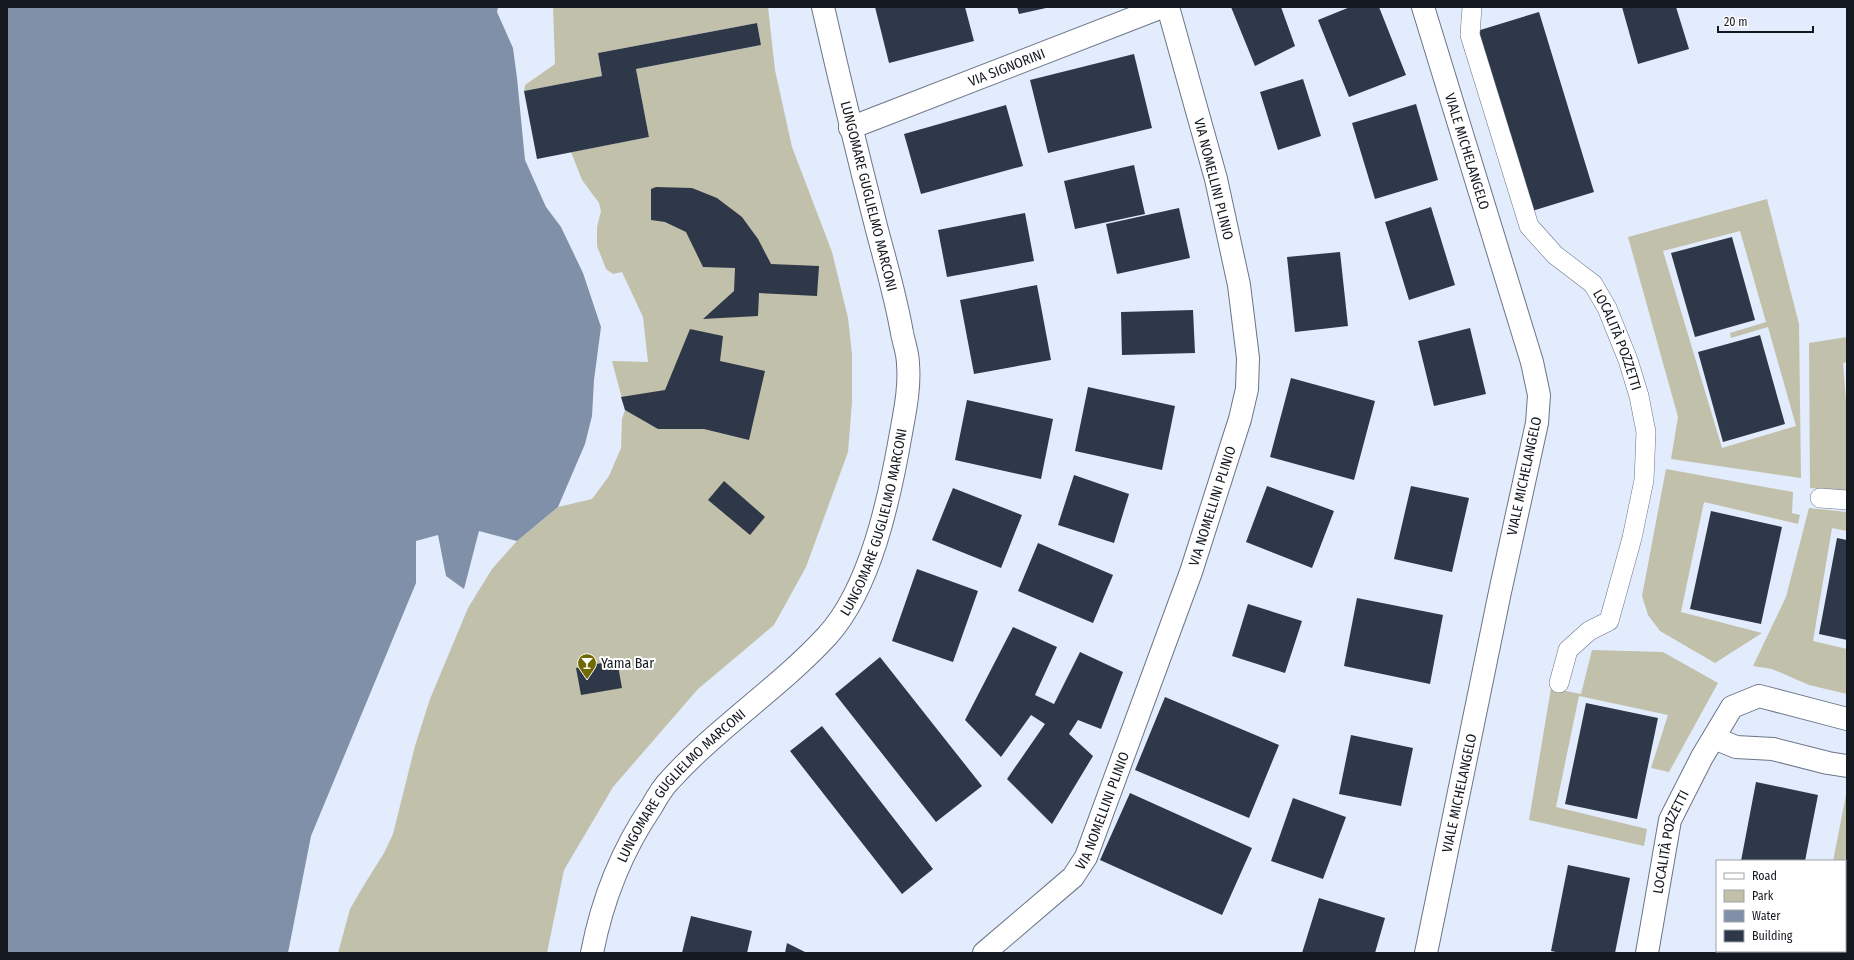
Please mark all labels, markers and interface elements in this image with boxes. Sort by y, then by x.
scale bar [1718,8,1813,34]
text: 20 m [1724,15,1748,29]
street label: VIA SIGNORINI [966,45,1048,90]
street label: VIALE MICHELANGELO [1441,91,1493,212]
street label: LUNGOMARE GUGLIELMO MARCONI [837,99,900,293]
street label: VIA NOMELLINI PLINIO [1190,116,1237,242]
street label: LOCALITÀ POZZETTI [1589,287,1645,392]
street label: VIALE MICHELANGELO [1504,415,1545,537]
street label: LUNGOMARE GUGLIELMO MARCONI [837,427,911,619]
street label: VIA NOMELLINI PLINIO [1185,444,1240,568]
bar icon: Yama Bar [576,652,598,680]
place label: Yama Bar [601,655,654,672]
street label: LUNGOMARE GUGLIELMO MARCONI [614,706,749,865]
street label: VIALE MICHELANGELO [1439,732,1480,854]
street label: VIA NOMELLINI PLINIO [1072,749,1133,873]
street label: LOCALITÀ POZZETTI [1649,787,1693,895]
legend [1716,860,1846,952]
text: Road [1752,869,1777,883]
text: Park [1752,889,1774,903]
text: Water [1752,909,1781,923]
text: Building [1752,929,1793,943]

